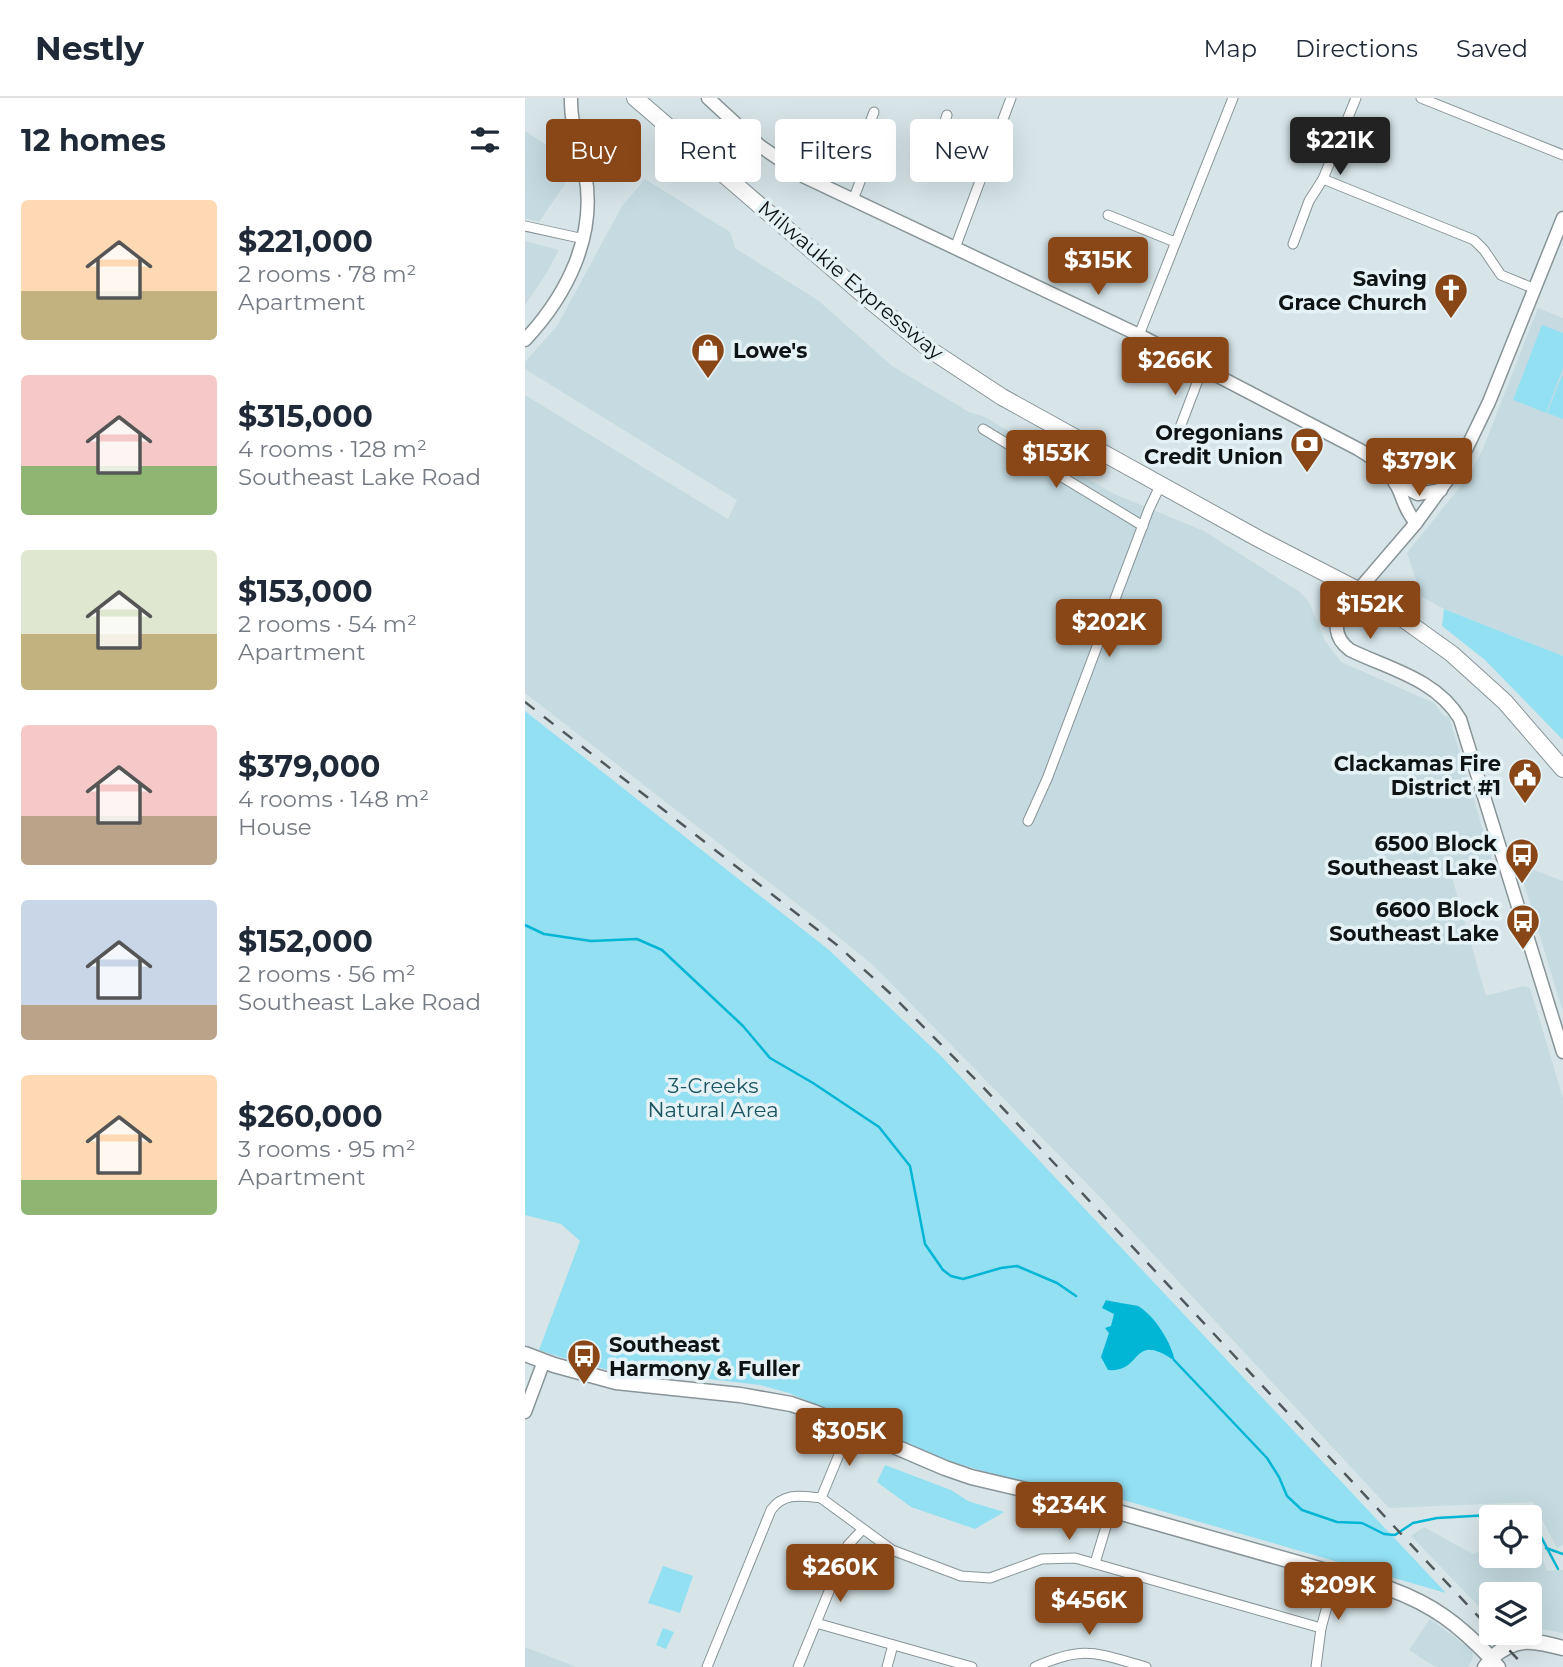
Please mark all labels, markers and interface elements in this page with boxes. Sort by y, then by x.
text: Nestly [35,28,144,68]
text: Map [1204,34,1257,63]
text: Directions [1295,34,1418,63]
text: Saved [1456,34,1528,63]
pin: $221K [1291,118,1389,177]
chip: Buy [546,119,641,182]
chip: Rent [655,119,761,182]
chip: Filters [775,119,896,182]
chip: New [910,119,1013,182]
icon: filters [466,121,504,159]
text: 12 homes [21,122,166,159]
text: $221K [1306,126,1374,154]
street label: Milwaukie Expressway [753,195,949,365]
text: $221,000 [238,223,373,260]
icon: home [77,228,161,312]
pin: $315K [1049,238,1147,297]
text: $315K [1064,246,1132,274]
text: 2 rooms · 78 m² [238,260,416,288]
place label: Saving Grace Church [1278,266,1427,315]
church icon: Saving Grace Church [1432,271,1470,320]
text: Apartment [238,288,366,316]
shop icon: Lowe's [689,331,727,380]
place label: Lowe's [733,338,807,363]
pin: $266K [1126,338,1224,397]
text: $266K [1138,346,1212,374]
text: $315,000 [238,398,373,435]
icon: home [77,403,161,487]
place label: Oregonians Credit Union [1144,420,1283,469]
bank icon: Oregonians Credit Union [1288,425,1326,474]
pin: $153K [1007,430,1105,490]
text: 4 rooms · 128 m² [238,435,427,463]
pin: $379K [1370,438,1468,498]
text: $153K [1022,439,1090,467]
text: $379K [1382,447,1456,475]
text: Southeast Lake Road [238,463,481,491]
text: $153,000 [238,573,373,610]
icon: home [77,578,161,662]
pin: $152K [1321,582,1419,641]
text: $152K [1336,590,1404,618]
pin: $202K [1060,600,1158,659]
text: $202K [1072,608,1146,636]
text: 2 rooms · 54 m² [238,610,417,638]
text: Apartment [238,638,366,666]
text: $379,000 [238,748,380,785]
place label: Clackamas Fire District #1 [1334,751,1501,800]
icon: home [77,753,161,837]
public building icon: Clackamas Fire District #1 [1506,756,1544,805]
text: 4 rooms · 148 m² [238,785,429,813]
text: House [238,813,312,841]
place label: 6500 Block Southeast Lake [1327,831,1497,880]
bus stop icon: 6500 Block Southeast Lake [1503,836,1541,885]
place label: 6600 Block Southeast Lake [1329,897,1499,946]
bus stop icon: 6600 Block Southeast Lake [1504,902,1542,951]
text: $152,000 [238,923,373,960]
icon: home [77,928,161,1012]
text: 2 rooms · 56 m² [238,960,416,988]
text: Southeast Lake Road [238,988,481,1016]
park label: 3-Creeks Natural Area [647,1073,779,1122]
text: $260,000 [238,1098,383,1135]
icon: home [77,1103,161,1187]
text: 3 rooms · 95 m² [238,1135,416,1163]
text: Apartment [238,1163,366,1191]
place label: Southeast Harmony & Fuller [609,1332,800,1381]
bus stop icon: Southeast Harmony & Fuller [565,1337,603,1386]
pin: $305K [800,1408,898,1468]
text: $305K [812,1417,886,1445]
pin: $234K [1020,1482,1118,1542]
text: $234K [1032,1491,1106,1519]
map controls [1479,1505,1542,1645]
button: locate [1479,1505,1542,1568]
pin: $260K [791,1544,889,1604]
text: $260K [802,1553,878,1581]
pin: $209K [1289,1562,1387,1622]
text: $209K [1300,1571,1376,1599]
pin: $456K [1040,1578,1138,1637]
button: layers [1479,1582,1542,1645]
text: $456K [1051,1586,1127,1614]

